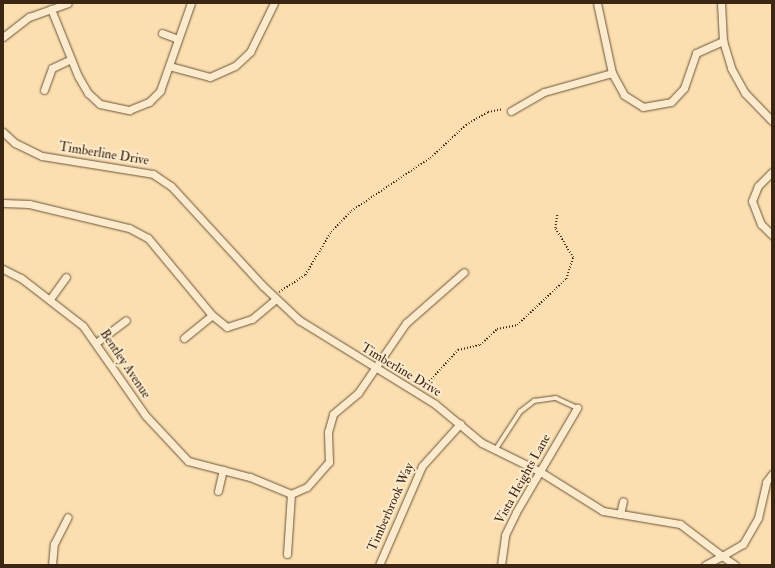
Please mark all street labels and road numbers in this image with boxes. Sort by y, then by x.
street label: Timberline Drive [58,139,150,169]
street label: Bentley Avenue [96,327,154,401]
street label: Timberline Drive [358,340,444,400]
street label: Vista Heights Lane [492,431,554,527]
street label: Timberbrook Way [365,460,417,554]

